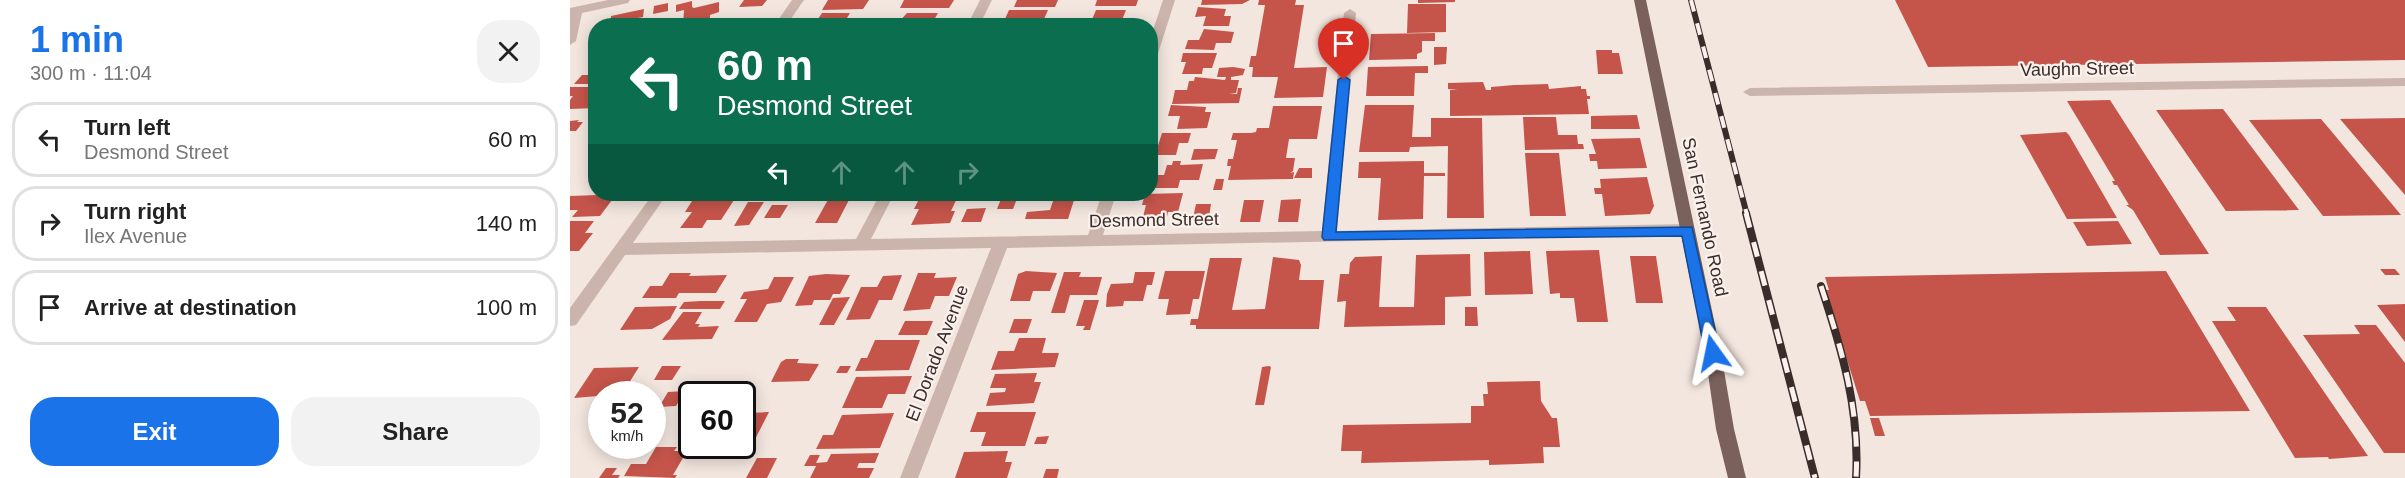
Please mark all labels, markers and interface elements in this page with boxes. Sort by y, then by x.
pin [1318,18,1369,80]
text: 1 min [30,19,124,60]
button: close [477,20,540,83]
icon: arrive [1327,27,1360,60]
icon: left [618,42,696,120]
text: 60 m [717,42,813,89]
street label: Vaughn Street [2020,58,2134,80]
text: 300 m · 11:04 [30,62,152,84]
text: Desmond Street [717,91,912,121]
text: Turn left [84,115,170,140]
icon: left [33,123,66,156]
text: 60 m [488,127,537,152]
street label: San Fernando Road [1678,136,1732,298]
text: Desmond Street [84,141,229,163]
icon: left [762,156,795,189]
icon: ahead [825,156,858,189]
icon: ahead [888,156,921,189]
icon: right [951,156,984,189]
text: Turn right [84,199,186,224]
icon: right [33,207,66,240]
street label: Desmond Street [1089,209,1219,231]
text: 140 m [476,211,537,236]
text: Ilex Avenue [84,225,187,247]
street label: El Dorado Avenue [902,282,972,424]
icon: arrive [33,291,66,324]
text: Arrive at destination [84,295,297,320]
text: 100 m [476,295,537,320]
position arrow [1681,321,1745,385]
speed limit sign: 60 [678,381,756,459]
text: 52 [610,396,644,429]
button: Exit [30,397,279,466]
button: Share [291,397,540,466]
text: km/h [611,427,643,444]

